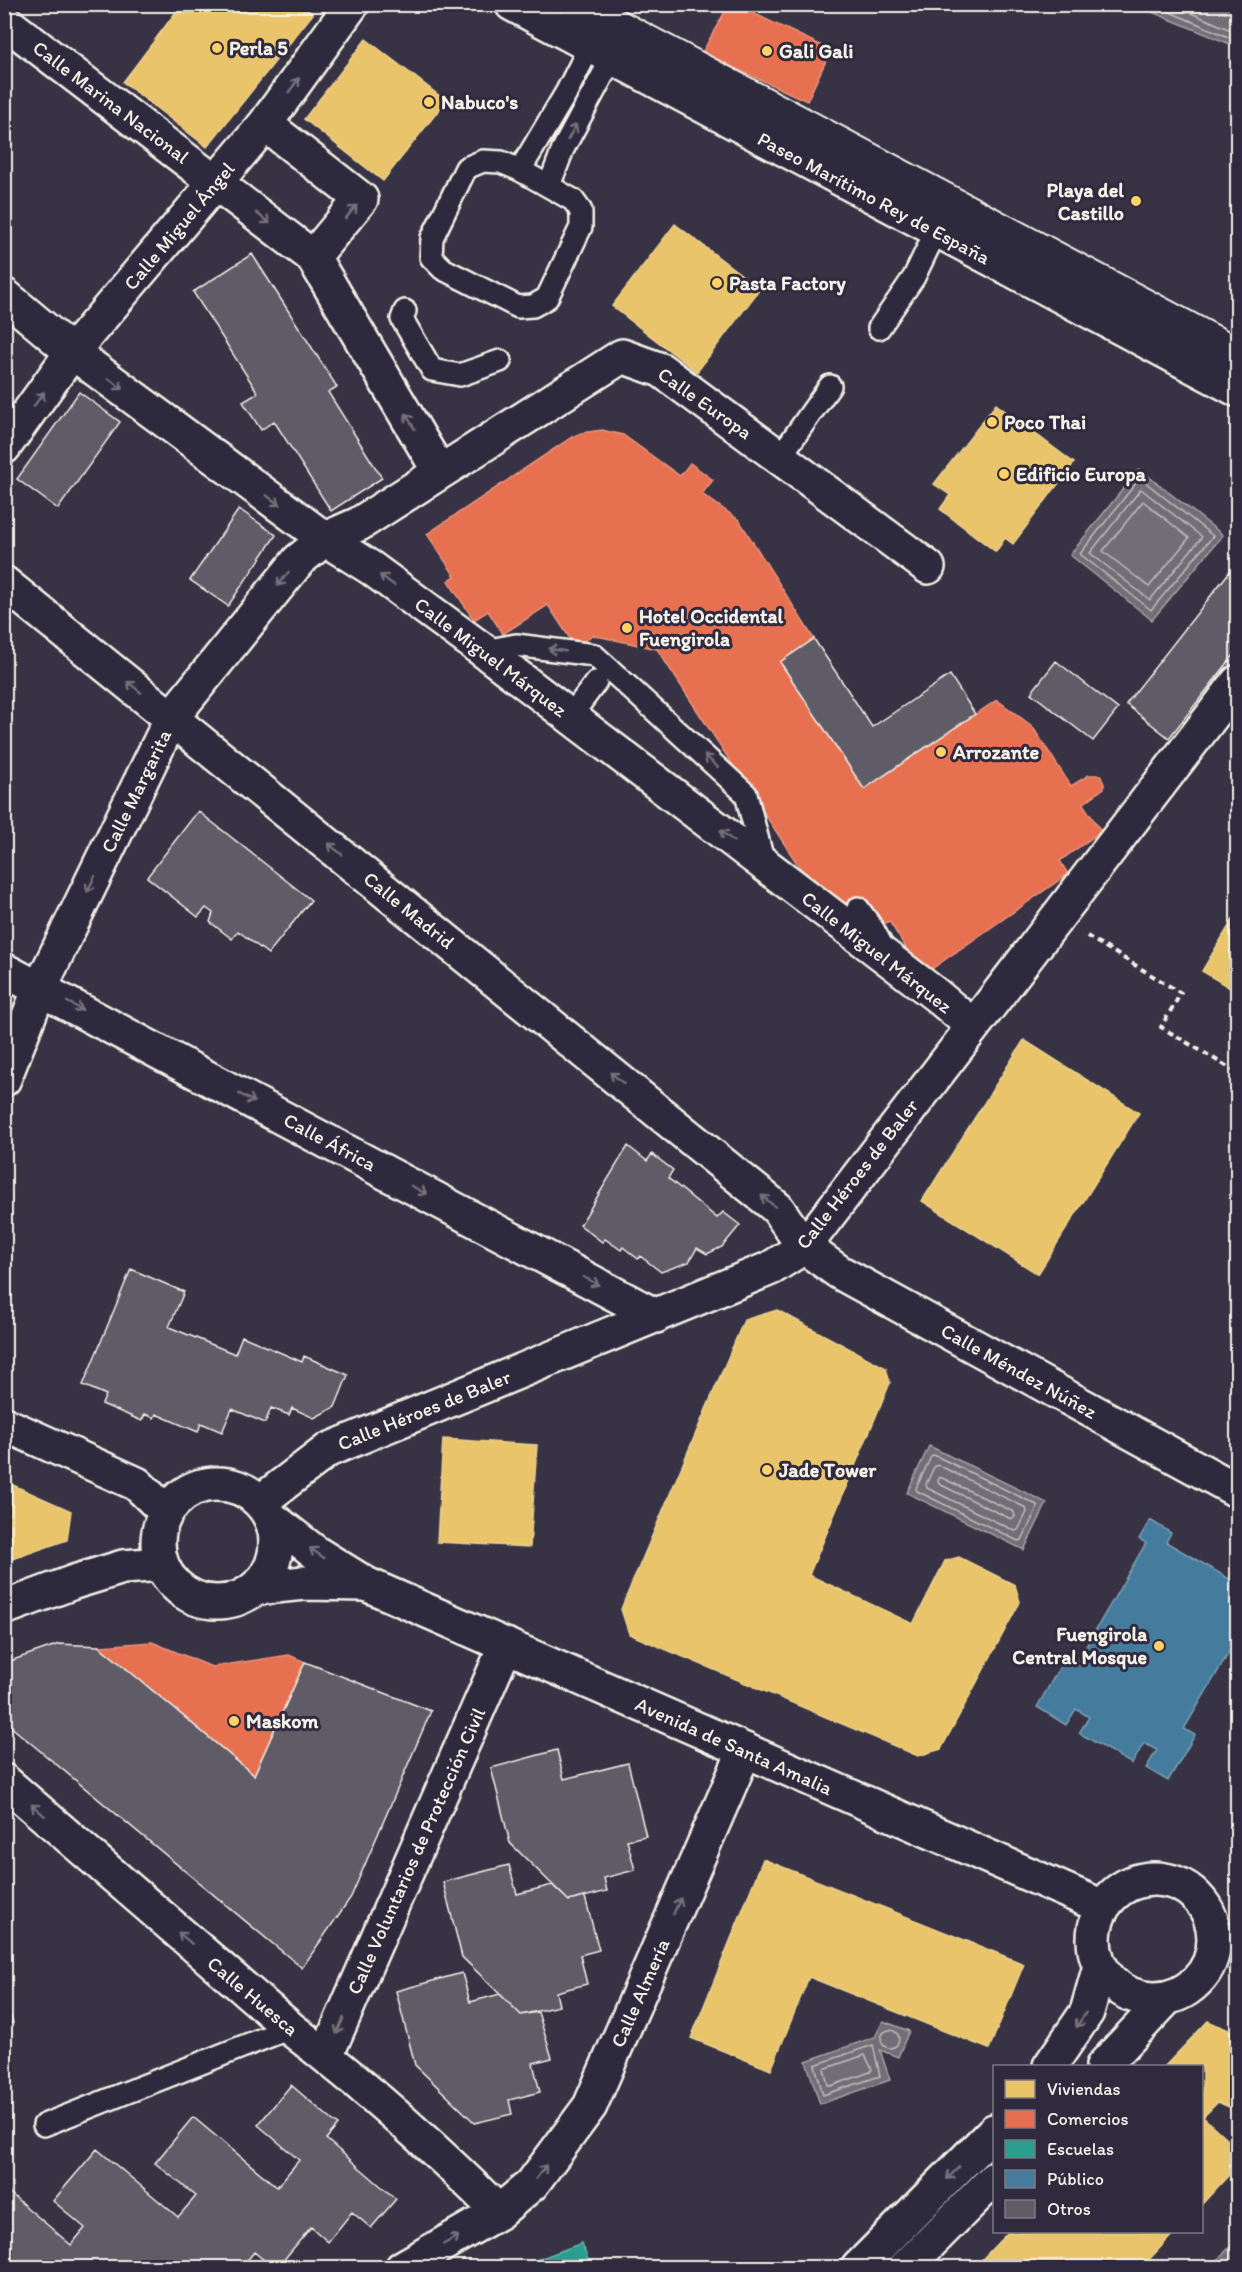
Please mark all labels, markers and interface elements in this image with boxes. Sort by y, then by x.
street label: Calle Marina Nacional [28,35,194,169]
place label: Perla 5 [229,36,288,60]
place label: Gali Gali [779,39,853,63]
marker: Perla 5 [210,41,224,55]
marker: Gali Gali [760,44,774,58]
one-way arrow [287,77,300,93]
place label: Nabuco's [441,90,518,114]
marker: Nabuco's [422,95,436,109]
one-way arrow [566,124,578,141]
street label: Paseo Marítimo Rey de España [754,126,995,270]
street label: Calle Miguel Ángel [118,157,240,295]
place label: Playa del Castillo [1047,178,1124,225]
marker: Playa del Castillo [1129,194,1143,208]
one-way arrow [344,204,357,220]
one-way arrow [255,211,271,224]
place label: Pasta Factory [729,271,846,296]
marker: Pasta Factory [710,276,724,290]
street label: Calle Europa [653,362,757,444]
one-way arrow [107,378,123,390]
one-way arrow [32,392,45,408]
place label: Poco Thai [1004,410,1086,434]
one-way arrow [403,413,415,430]
marker: Poco Thai [985,415,999,429]
place label: Edificio Europa [1016,462,1146,487]
marker: Edificio Europa [997,467,1011,481]
one-way arrow [264,493,280,506]
one-way arrow [276,571,290,586]
one-way arrow [379,574,395,586]
street label: Calle Miguel Márquez [410,592,572,723]
place label: Hotel Occidental Fuengirola [639,604,783,652]
marker: Hotel Occidental Fuengirola [620,621,634,635]
one-way arrow [548,645,567,656]
one-way arrow [127,680,143,693]
street label: Calle Margarita [96,725,176,857]
place label: Arrozante [952,740,1039,764]
marker: Arrozante [934,745,948,759]
one-way arrow [703,754,718,768]
one-way arrow [719,830,735,843]
one-way arrow [327,843,343,856]
street label: Calle Madrid [359,866,459,954]
one-way arrow [84,875,96,893]
street label: Calle Miguel Márquez [797,886,958,1019]
one-way arrow [66,1001,84,1013]
one-way arrow [609,1072,625,1085]
one-way arrow [238,1092,255,1104]
street label: Calle Héroes de Baler [791,1094,923,1254]
street label: Calle África [280,1108,381,1177]
one-way arrow [410,1185,428,1196]
one-way arrow [760,1195,776,1208]
one-way arrow [582,1276,600,1287]
street label: Calle Méndez Núñez [937,1318,1102,1424]
street label: Calle Héroes de Baler [334,1364,514,1456]
place label: Jade Tower [778,1458,877,1482]
marker: Jade Tower [760,1463,774,1477]
one-way arrow [309,1547,325,1559]
place label: Fuengirola Central Mosque [1012,1622,1147,1670]
marker: Fuengirola Central Mosque [1152,1639,1166,1653]
street label: Avenida de Santa Amalia [632,1692,837,1801]
street label: Calle Voluntarios de Protección Civil [342,1704,490,1998]
place label: Maskom [246,1709,318,1733]
marker: Maskom [227,1714,241,1728]
one-way arrow [31,1803,46,1817]
one-way arrow [672,1898,683,1916]
one-way arrow [178,1931,193,1945]
street label: Calle Almería [605,1934,675,2051]
street label: Calle Huesca [203,1951,303,2041]
one-way arrow [1075,2011,1088,2028]
one-way arrow [334,2016,345,2034]
legend [993,2065,1203,2233]
text: Viviendas [1047,2078,1121,2100]
text: Comercios [1047,2108,1129,2130]
text: Escuelas [1047,2138,1114,2160]
one-way arrow [534,2164,547,2180]
one-way arrow [946,2165,961,2180]
text: Público [1047,2168,1104,2190]
text: Otros [1047,2198,1091,2220]
one-way arrow [441,2234,459,2245]

